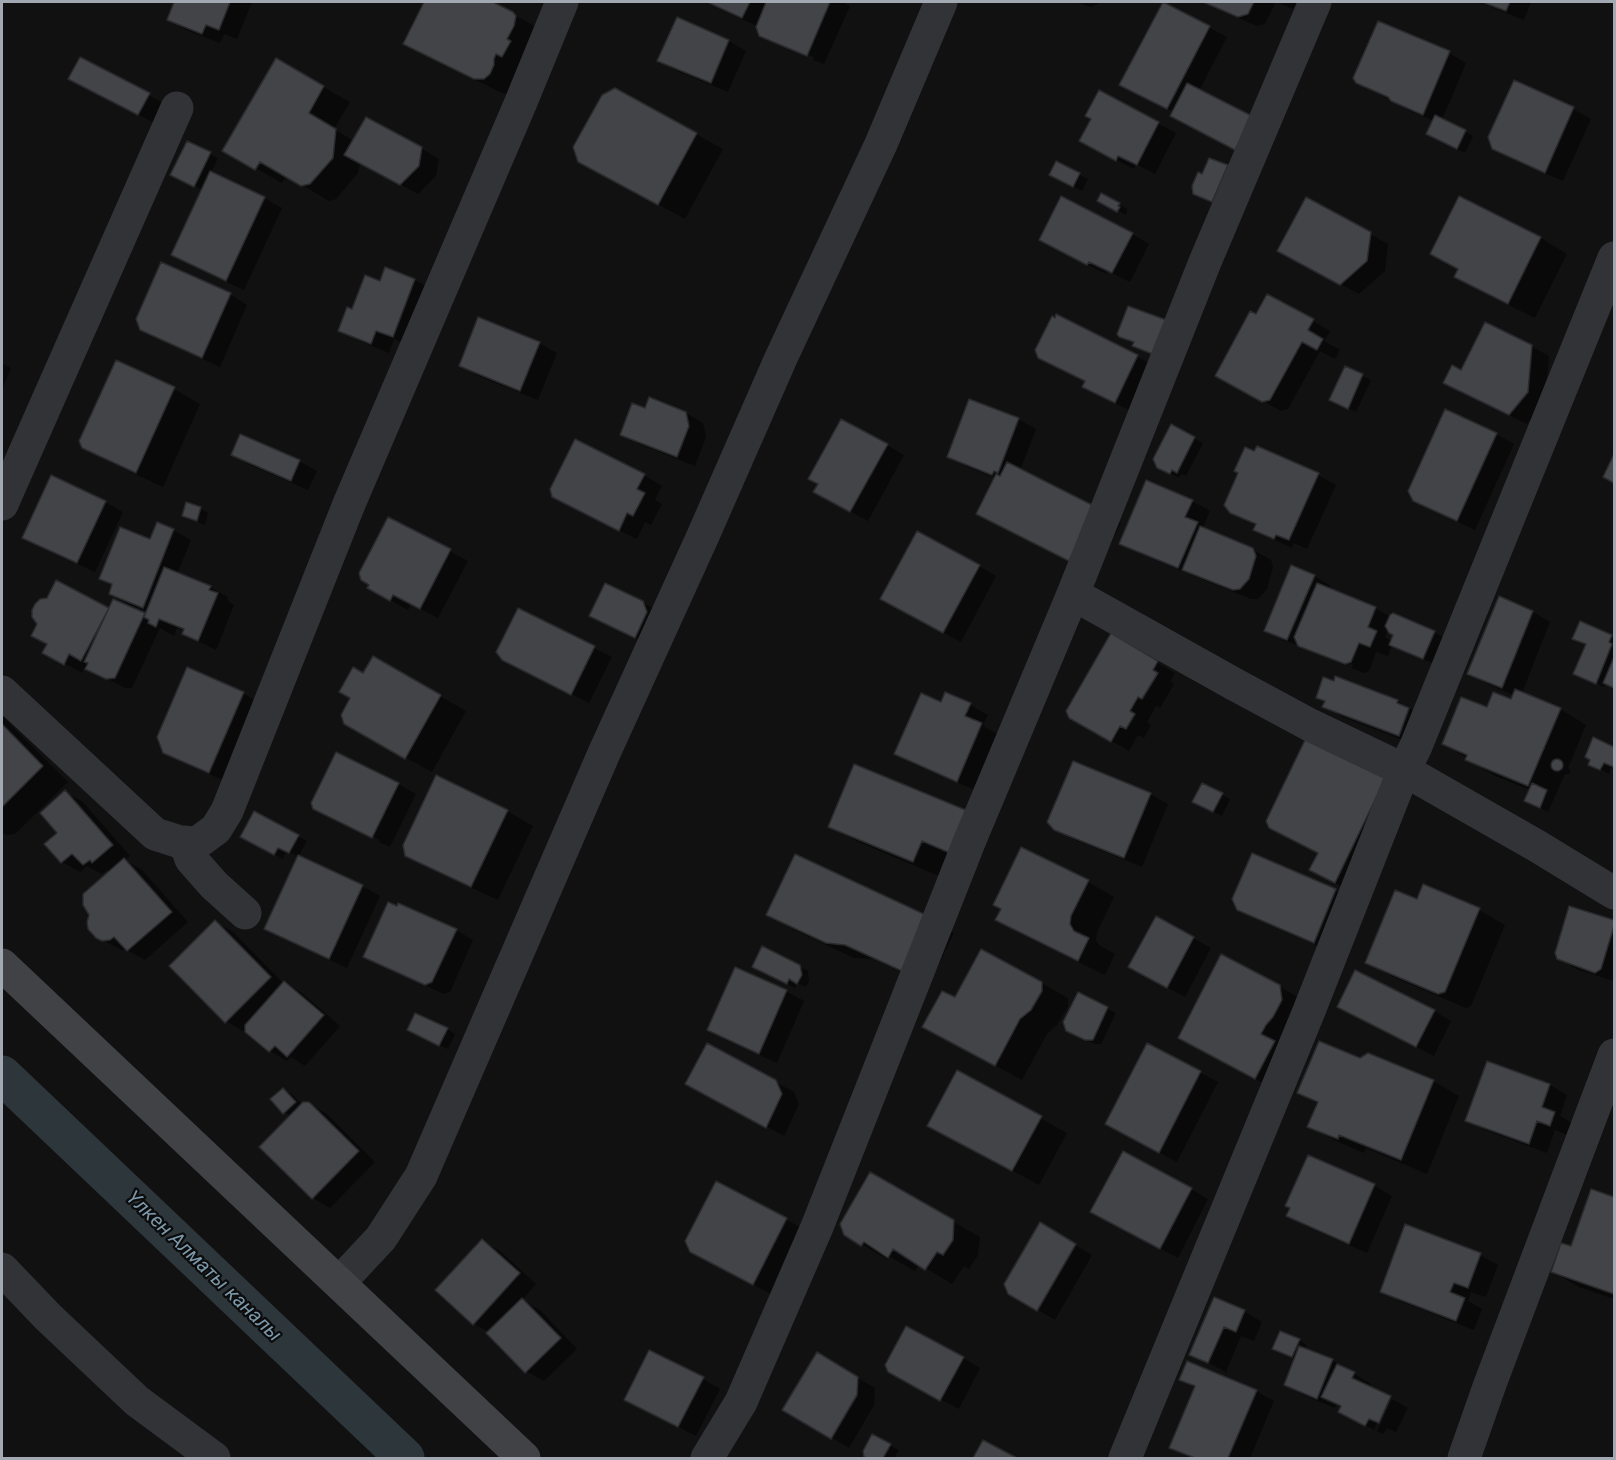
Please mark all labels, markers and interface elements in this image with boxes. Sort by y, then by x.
water label: Үлкен Алматы каналы [120,1186,286,1348]

